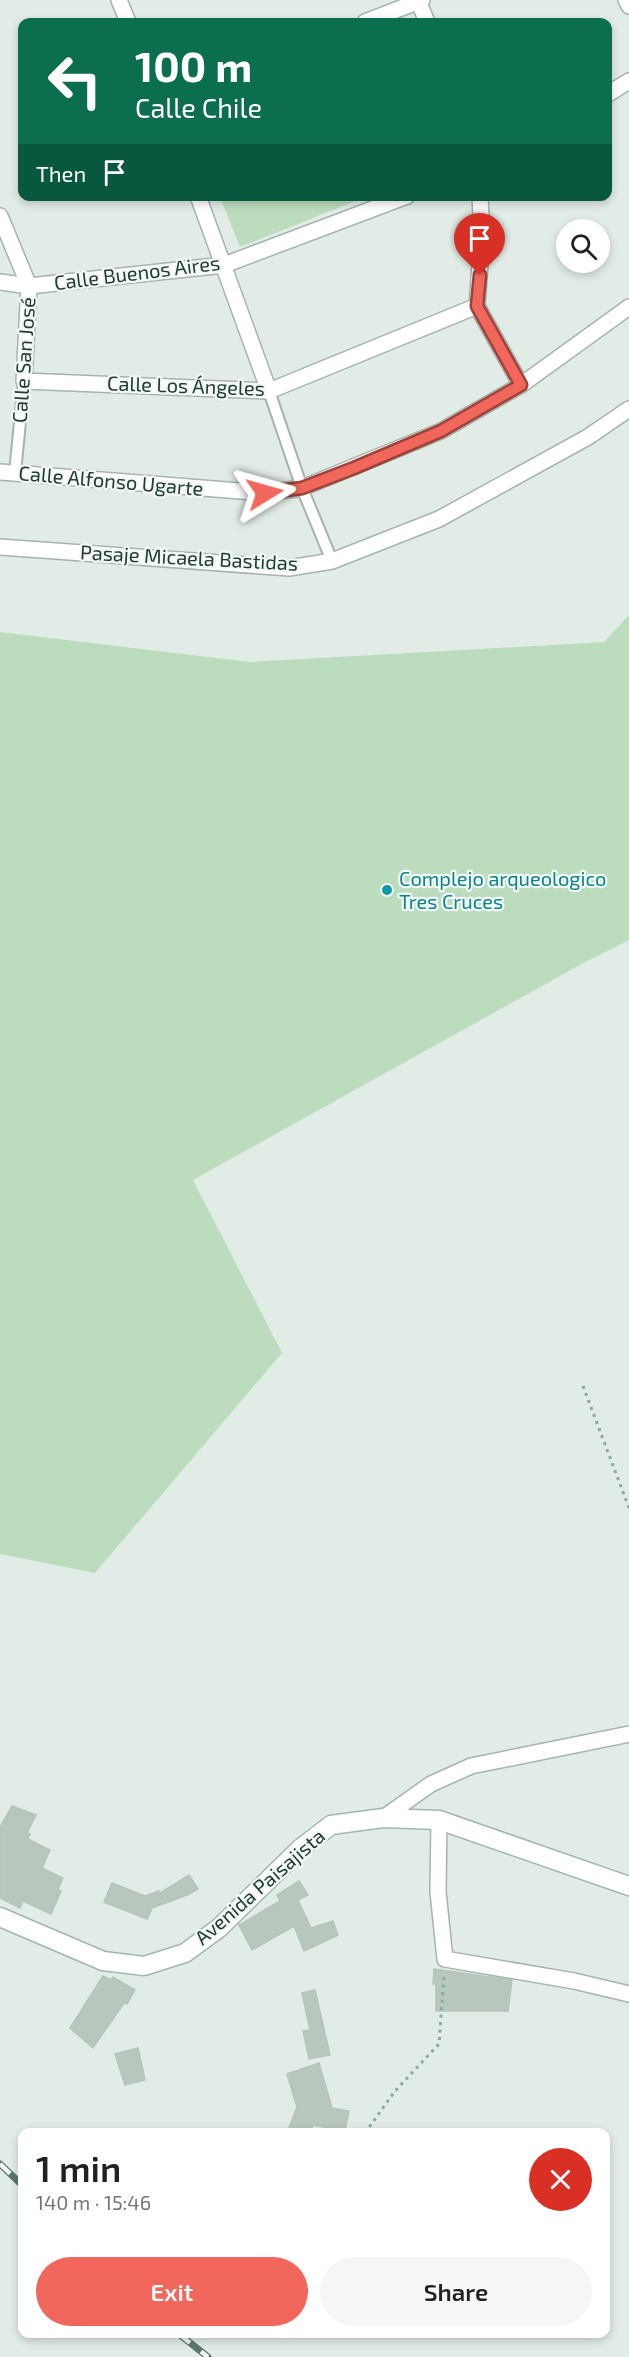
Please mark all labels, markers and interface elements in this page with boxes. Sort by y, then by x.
text: 100 m [135,40,252,90]
icon: left [36,42,114,120]
text: Calle Chile [135,91,262,123]
icon: arrive [98,156,131,189]
text: Then [36,160,86,186]
pin [454,213,505,275]
map controls [556,219,610,273]
button: search [556,219,610,273]
icon: arrive [463,222,496,255]
street label: Calle Buenos Aires [52,250,221,294]
street label: Calle San José [7,296,39,424]
street label: Calle Los Ángeles [107,370,265,400]
street label: Calle Alfonso Ugarte [18,460,204,500]
position arrow [233,461,297,525]
street label: Pasaje Micaela Bastidas [80,539,299,575]
place label: Complejo arqueologico Tres Cruces [399,866,606,913]
marker: Complejo arqueologico Tres Cruces [380,883,394,897]
street label: Avenida Paisajista [189,1823,329,1949]
text: 1 min [36,2146,121,2189]
button: close [529,2148,592,2211]
text: 140 m · 15:46 [36,2190,151,2214]
button: Exit [36,2257,308,2326]
button: Share [320,2257,592,2326]

